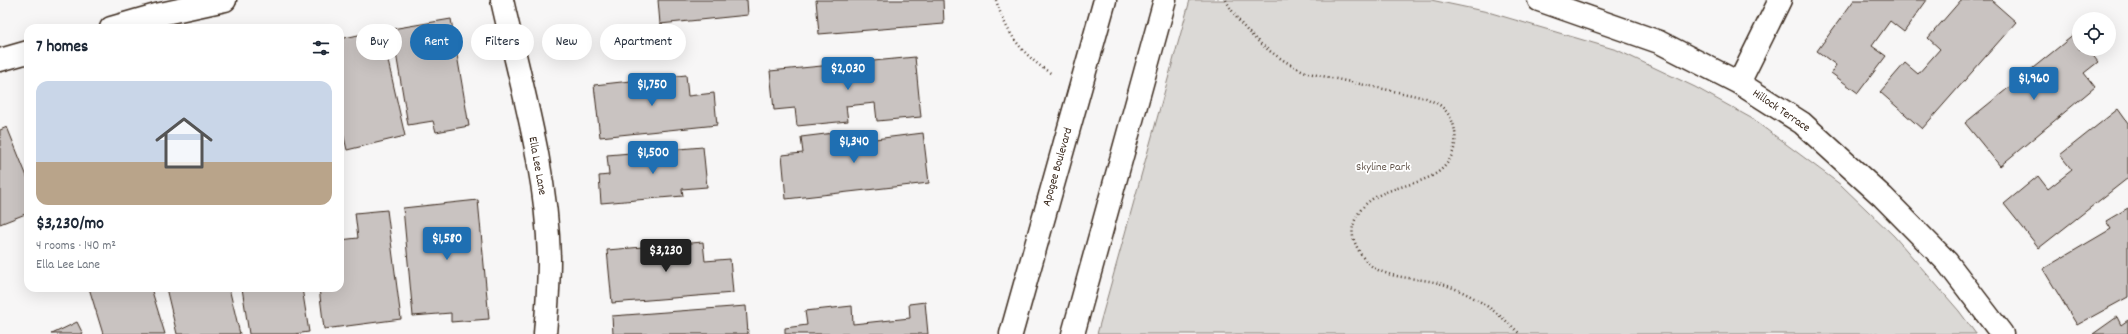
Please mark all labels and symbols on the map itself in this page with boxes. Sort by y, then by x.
pin: $2,030 [815,57,881,91]
pin: $1,960 [2001,67,2067,101]
pin: $1,750 [619,73,685,107]
street label: Hillock Terrace [1749,85,1813,137]
street label: Apogee Boulevard [1039,126,1077,208]
pin: $1,340 [821,130,887,164]
street label: Ella Lee Lane [523,135,551,197]
pin: $1,500 [620,141,686,175]
park label: Skyline Park [1356,159,1410,176]
pin: $1,580 [414,227,480,261]
pin: $3,230 [633,239,699,273]

